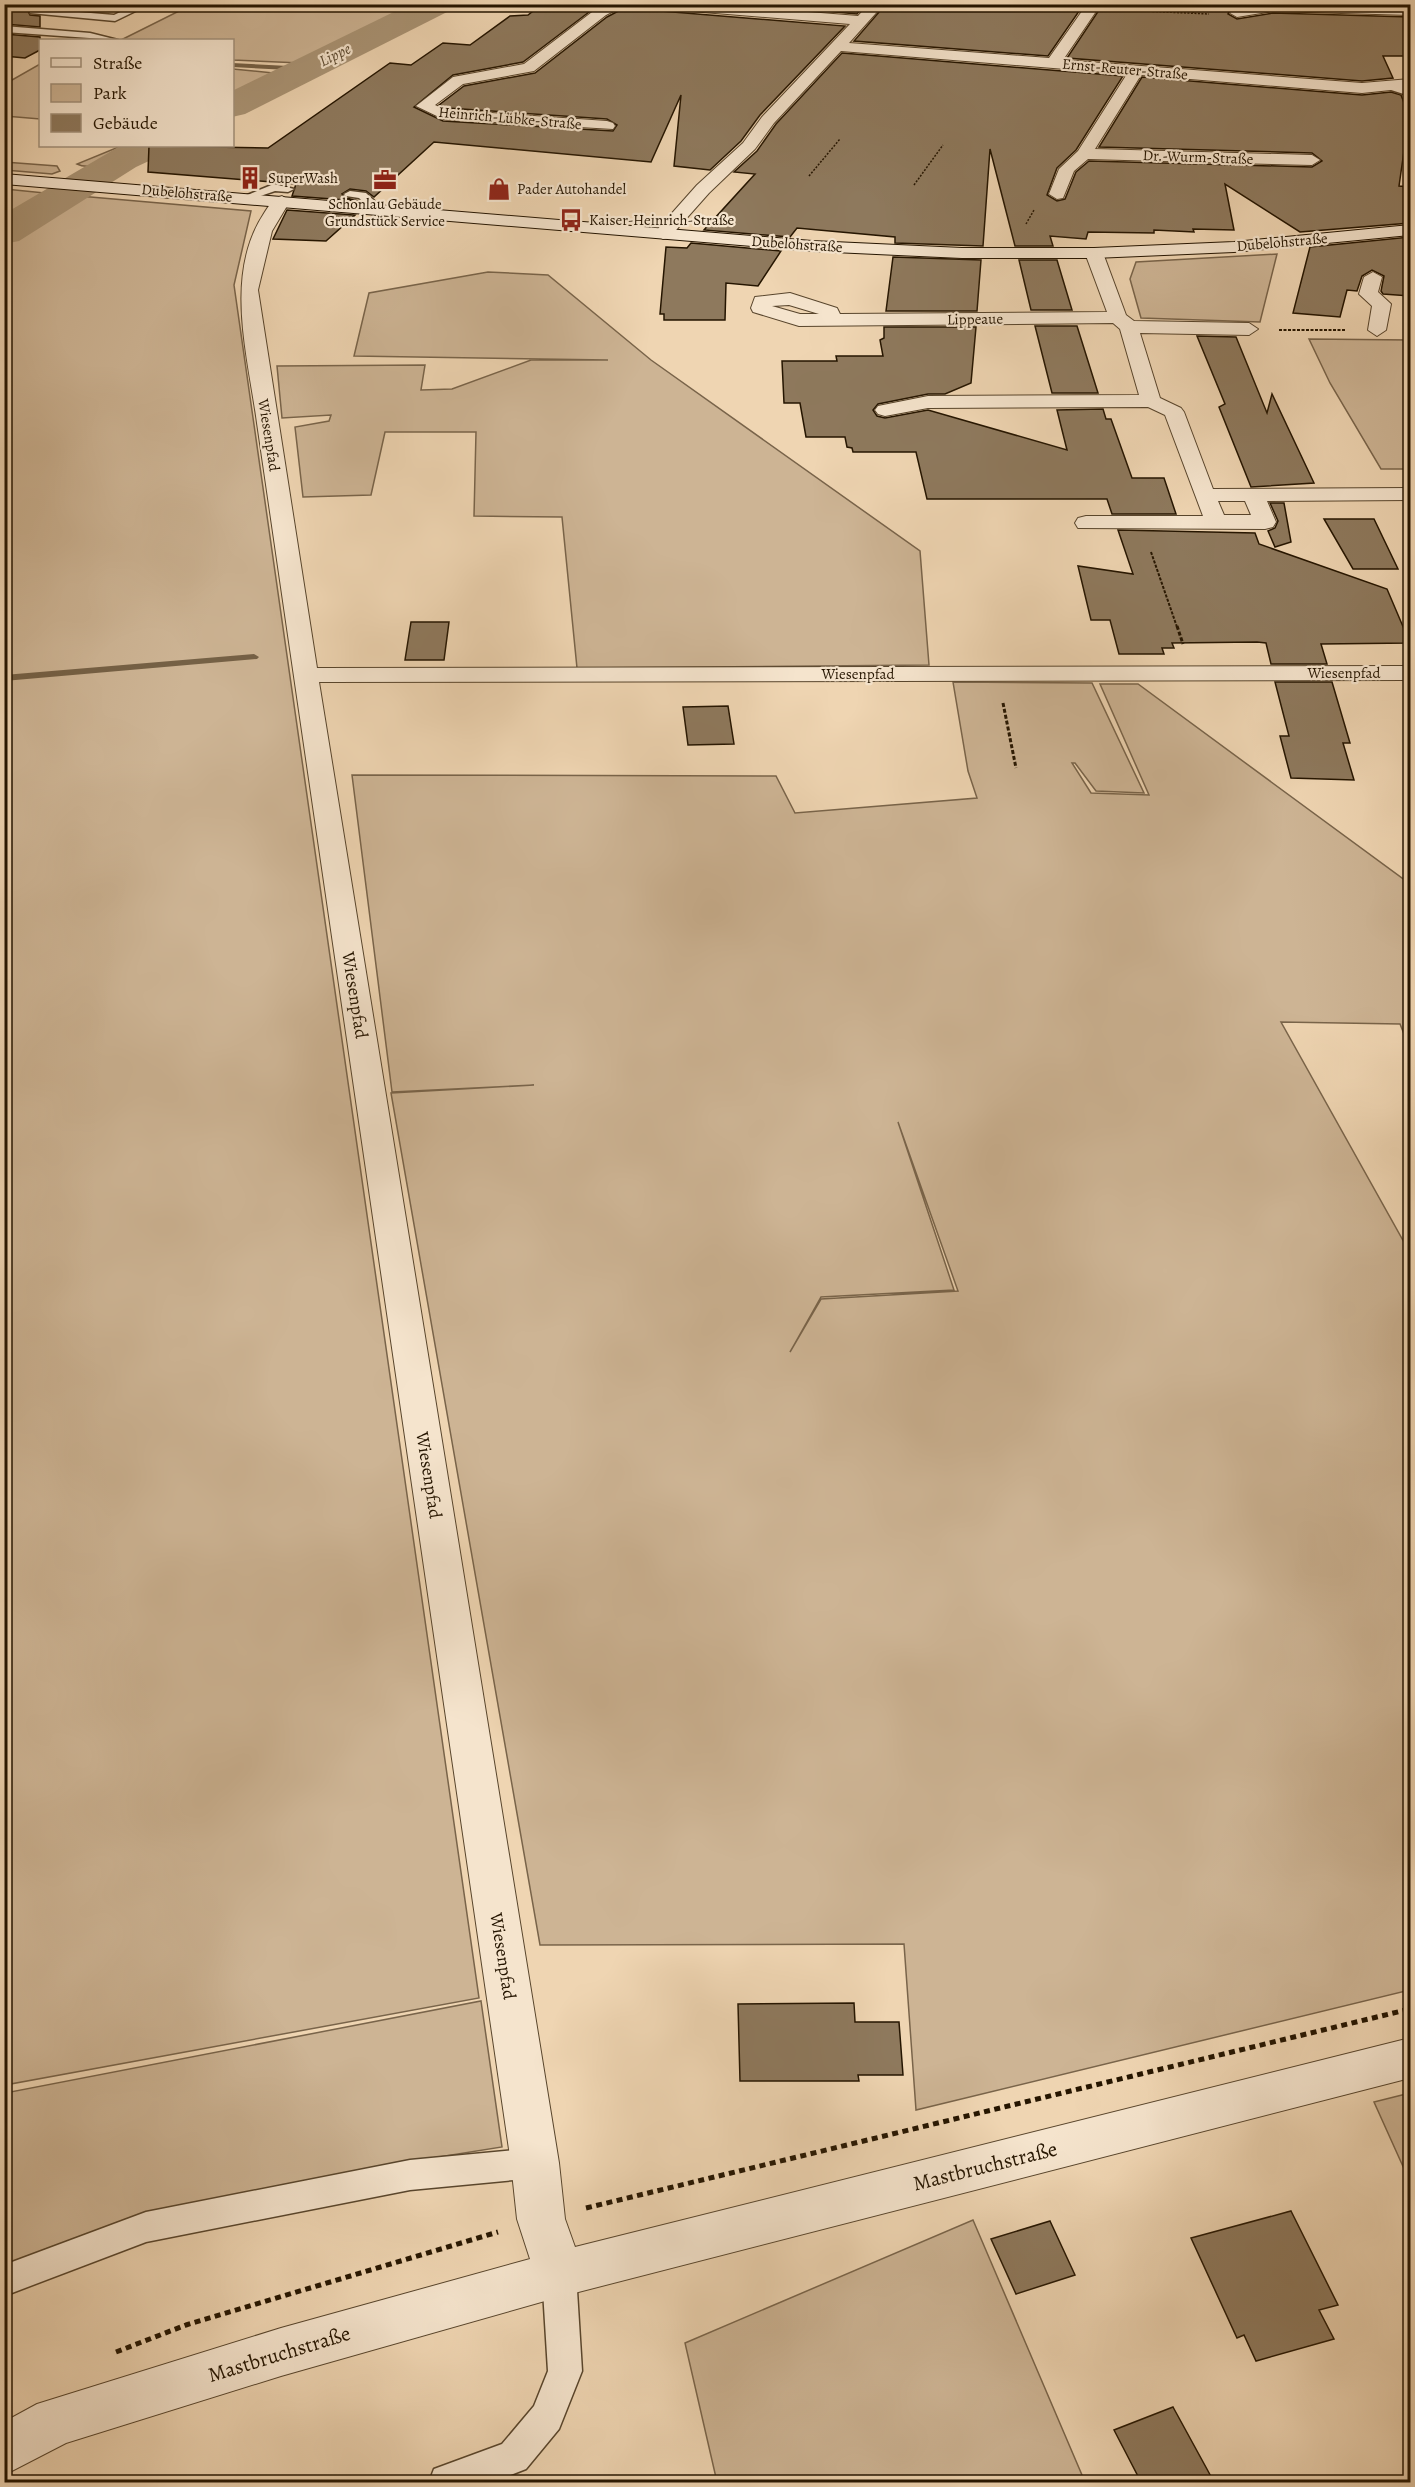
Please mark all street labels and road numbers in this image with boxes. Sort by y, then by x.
street label: Ernst-Reuter-Straße [1061,54,1189,84]
street label: Heinrich-Lübke-Straße [438,102,583,134]
street label: Dr.-Wurm-Straße [1142,145,1254,169]
street label: Dubelohstraße [141,179,234,207]
street label: Dubelohstraße [1236,228,1329,256]
street label: Dubelohstraße [751,231,844,257]
street label: Lippeaue [947,309,1004,329]
street label: Wiesenpfad [253,396,285,474]
street label: Wiesenpfad [1306,663,1381,683]
street label: Wiesenpfad [820,664,895,684]
street label: Wiesenpfad [336,949,374,1041]
street label: Wiesenpfad [410,1429,448,1521]
street label: Wiesenpfad [484,1910,522,2002]
street label: Mastbruchstraße [910,2135,1060,2197]
street label: Mastbruchstraße [204,2319,354,2389]

